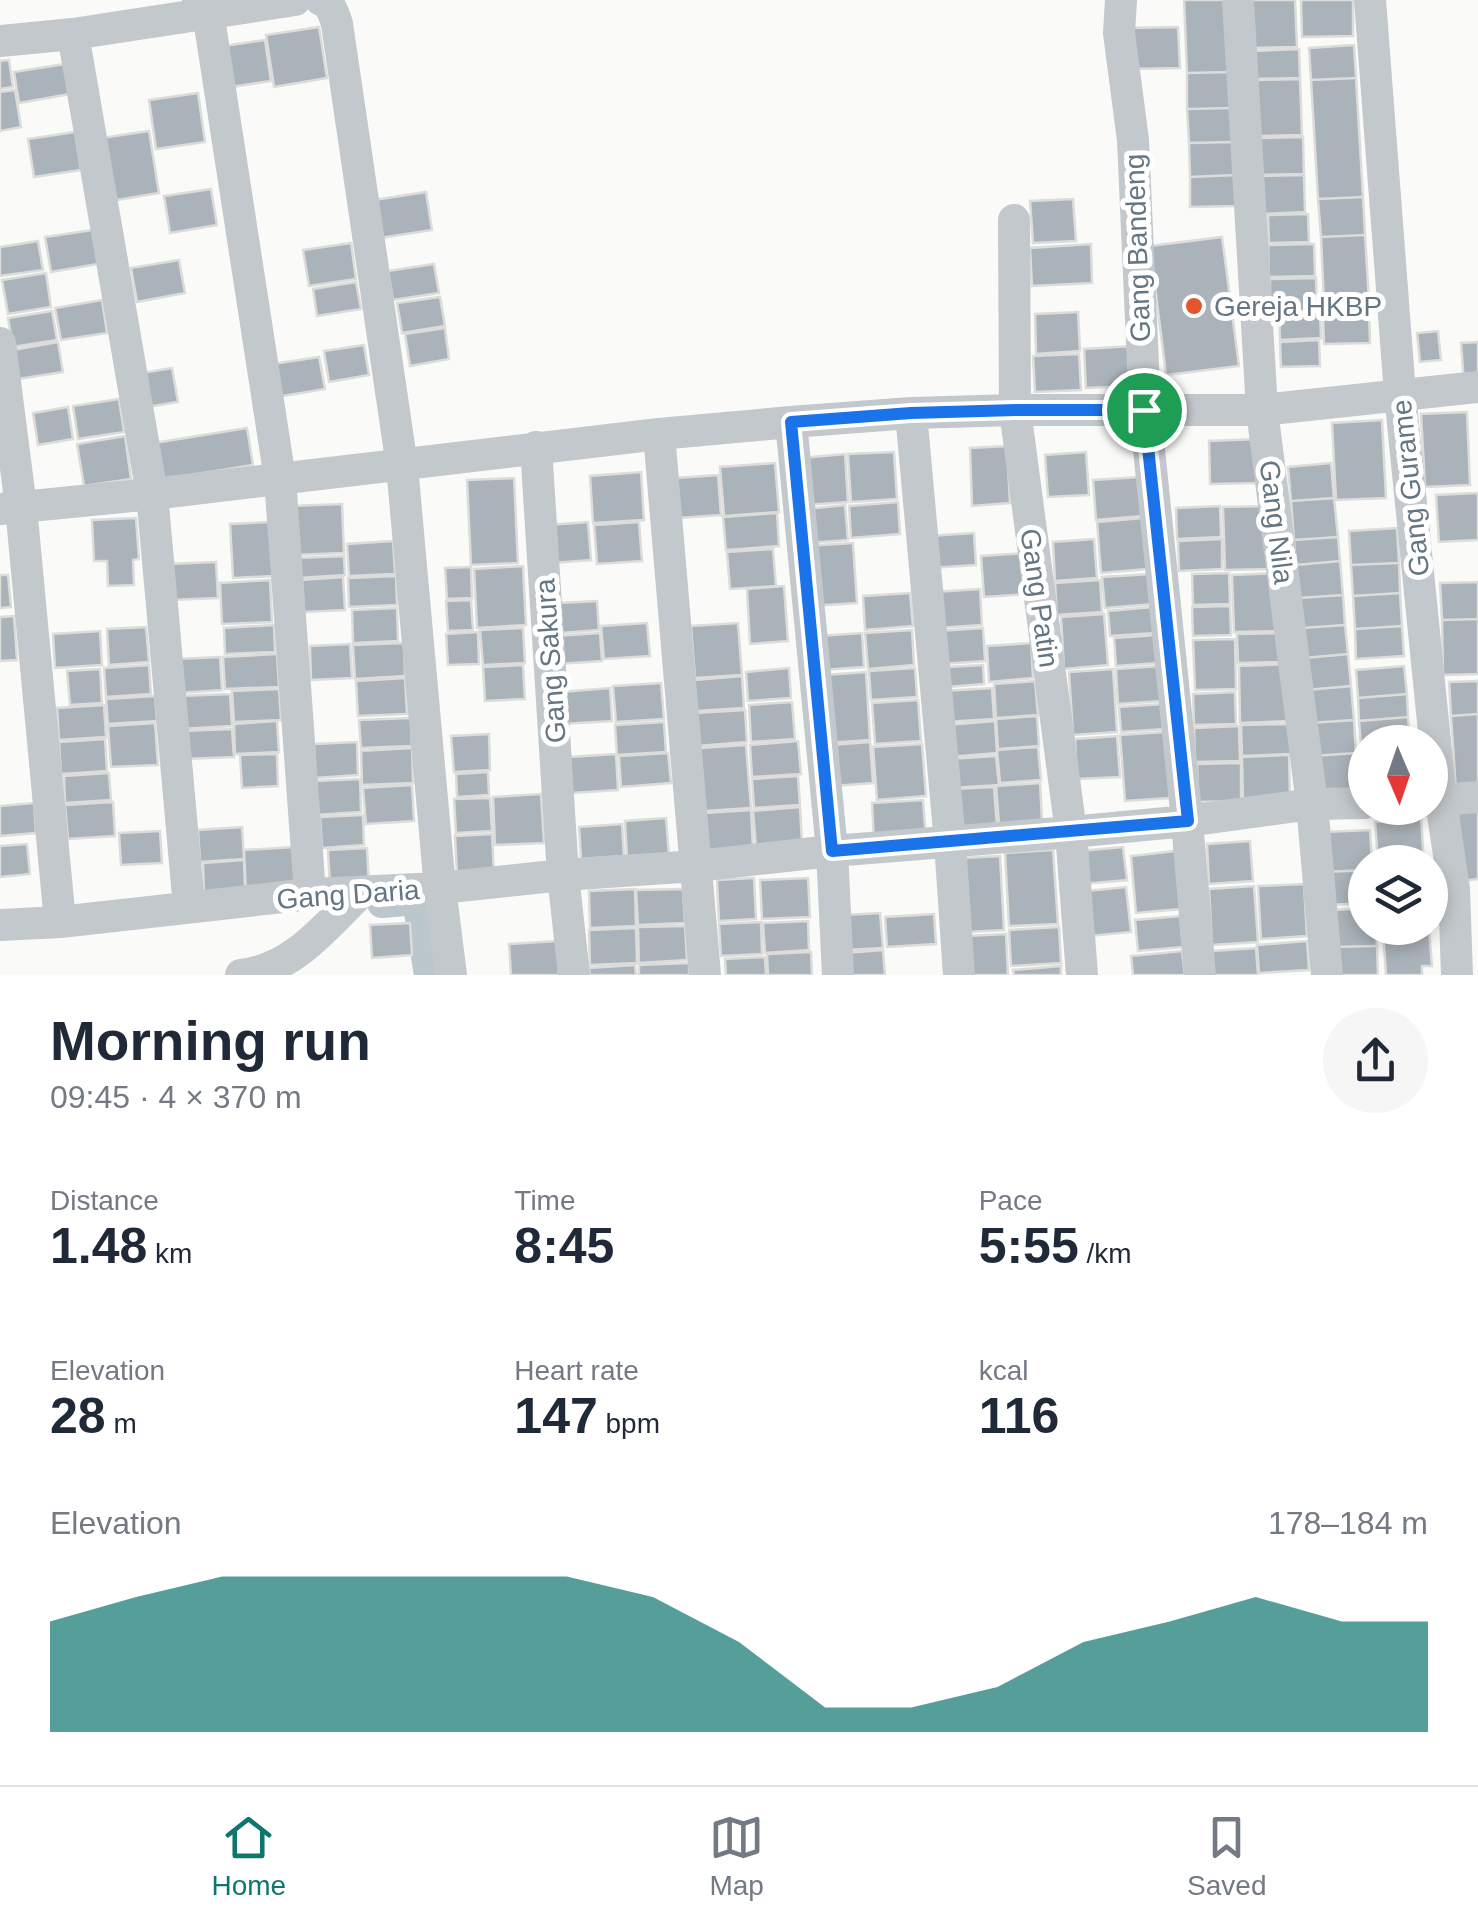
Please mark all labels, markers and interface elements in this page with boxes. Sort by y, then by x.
street label: Gang Bandeng [1119,153,1156,343]
place label: Gereja HKBP [1214,291,1382,322]
marker: Gereja HKBP [1183,295,1205,317]
pin [1102,368,1187,453]
icon: arrive [1117,383,1172,438]
street label: Gang Gurame [1386,398,1435,578]
street label: Gang Nila [1254,458,1300,586]
street label: Gang Patin [1014,527,1065,670]
street label: Gang Sakura [529,577,572,744]
north arrow [1348,725,1448,825]
map controls [1348,725,1448,945]
button: layers [1348,845,1448,945]
street label: Gang Daria [276,874,421,915]
button: share [1323,1008,1428,1113]
text: Morning run [50,1010,371,1072]
text: 09:45 · 4 × 370 m [50,1079,302,1115]
text: Distance [50,1185,159,1216]
text: Time [514,1185,576,1216]
text: Pace [979,1185,1042,1216]
text: 1.48 [50,1218,147,1274]
text: 8:45 [514,1218,614,1274]
text: 5:55 [979,1218,1079,1274]
text: km [147,1238,192,1269]
text: /km [1079,1238,1132,1269]
text: Elevation [50,1355,165,1386]
text: Heart rate [514,1355,639,1386]
text: kcal [979,1355,1028,1386]
text: 28 [50,1388,106,1444]
text: 147 [514,1388,598,1444]
text: 116 [979,1388,1059,1444]
text: m [106,1408,137,1439]
text: bpm [598,1408,660,1439]
text: Elevation [50,1505,182,1541]
text: 178–184 m [1268,1505,1428,1541]
tab: Home [211,1810,286,1902]
tab: Map [709,1810,764,1902]
tab: Saved [1187,1810,1266,1902]

